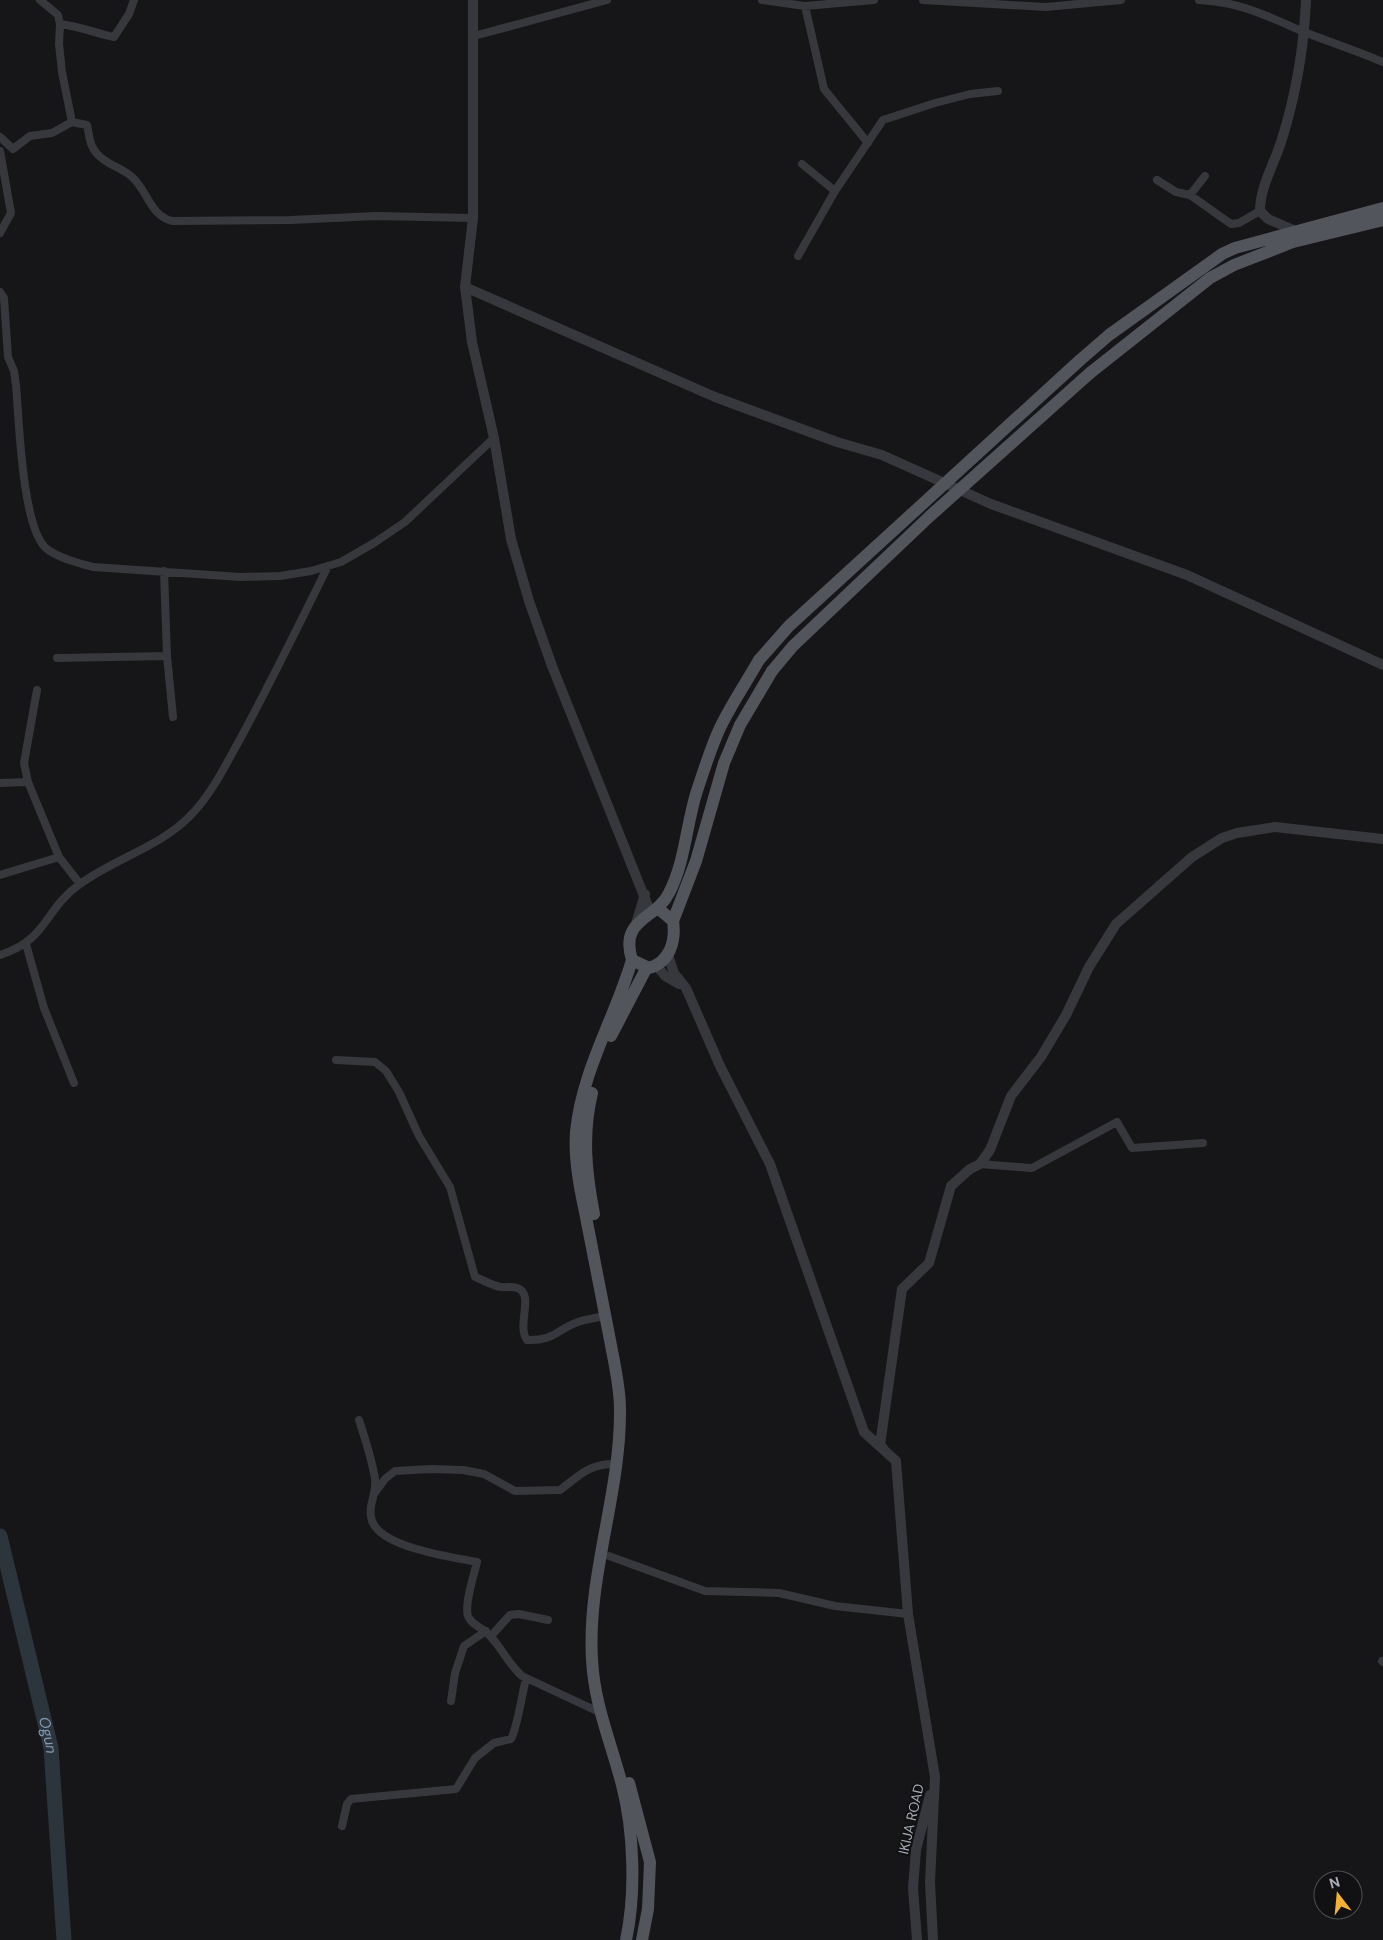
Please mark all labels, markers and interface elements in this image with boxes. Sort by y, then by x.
water label: Ogun [34,1715,61,1755]
street label: IKIJA ROAD [894,1782,928,1856]
north arrow [1313,1870,1363,1920]
text: N [1327,1872,1342,1893]

